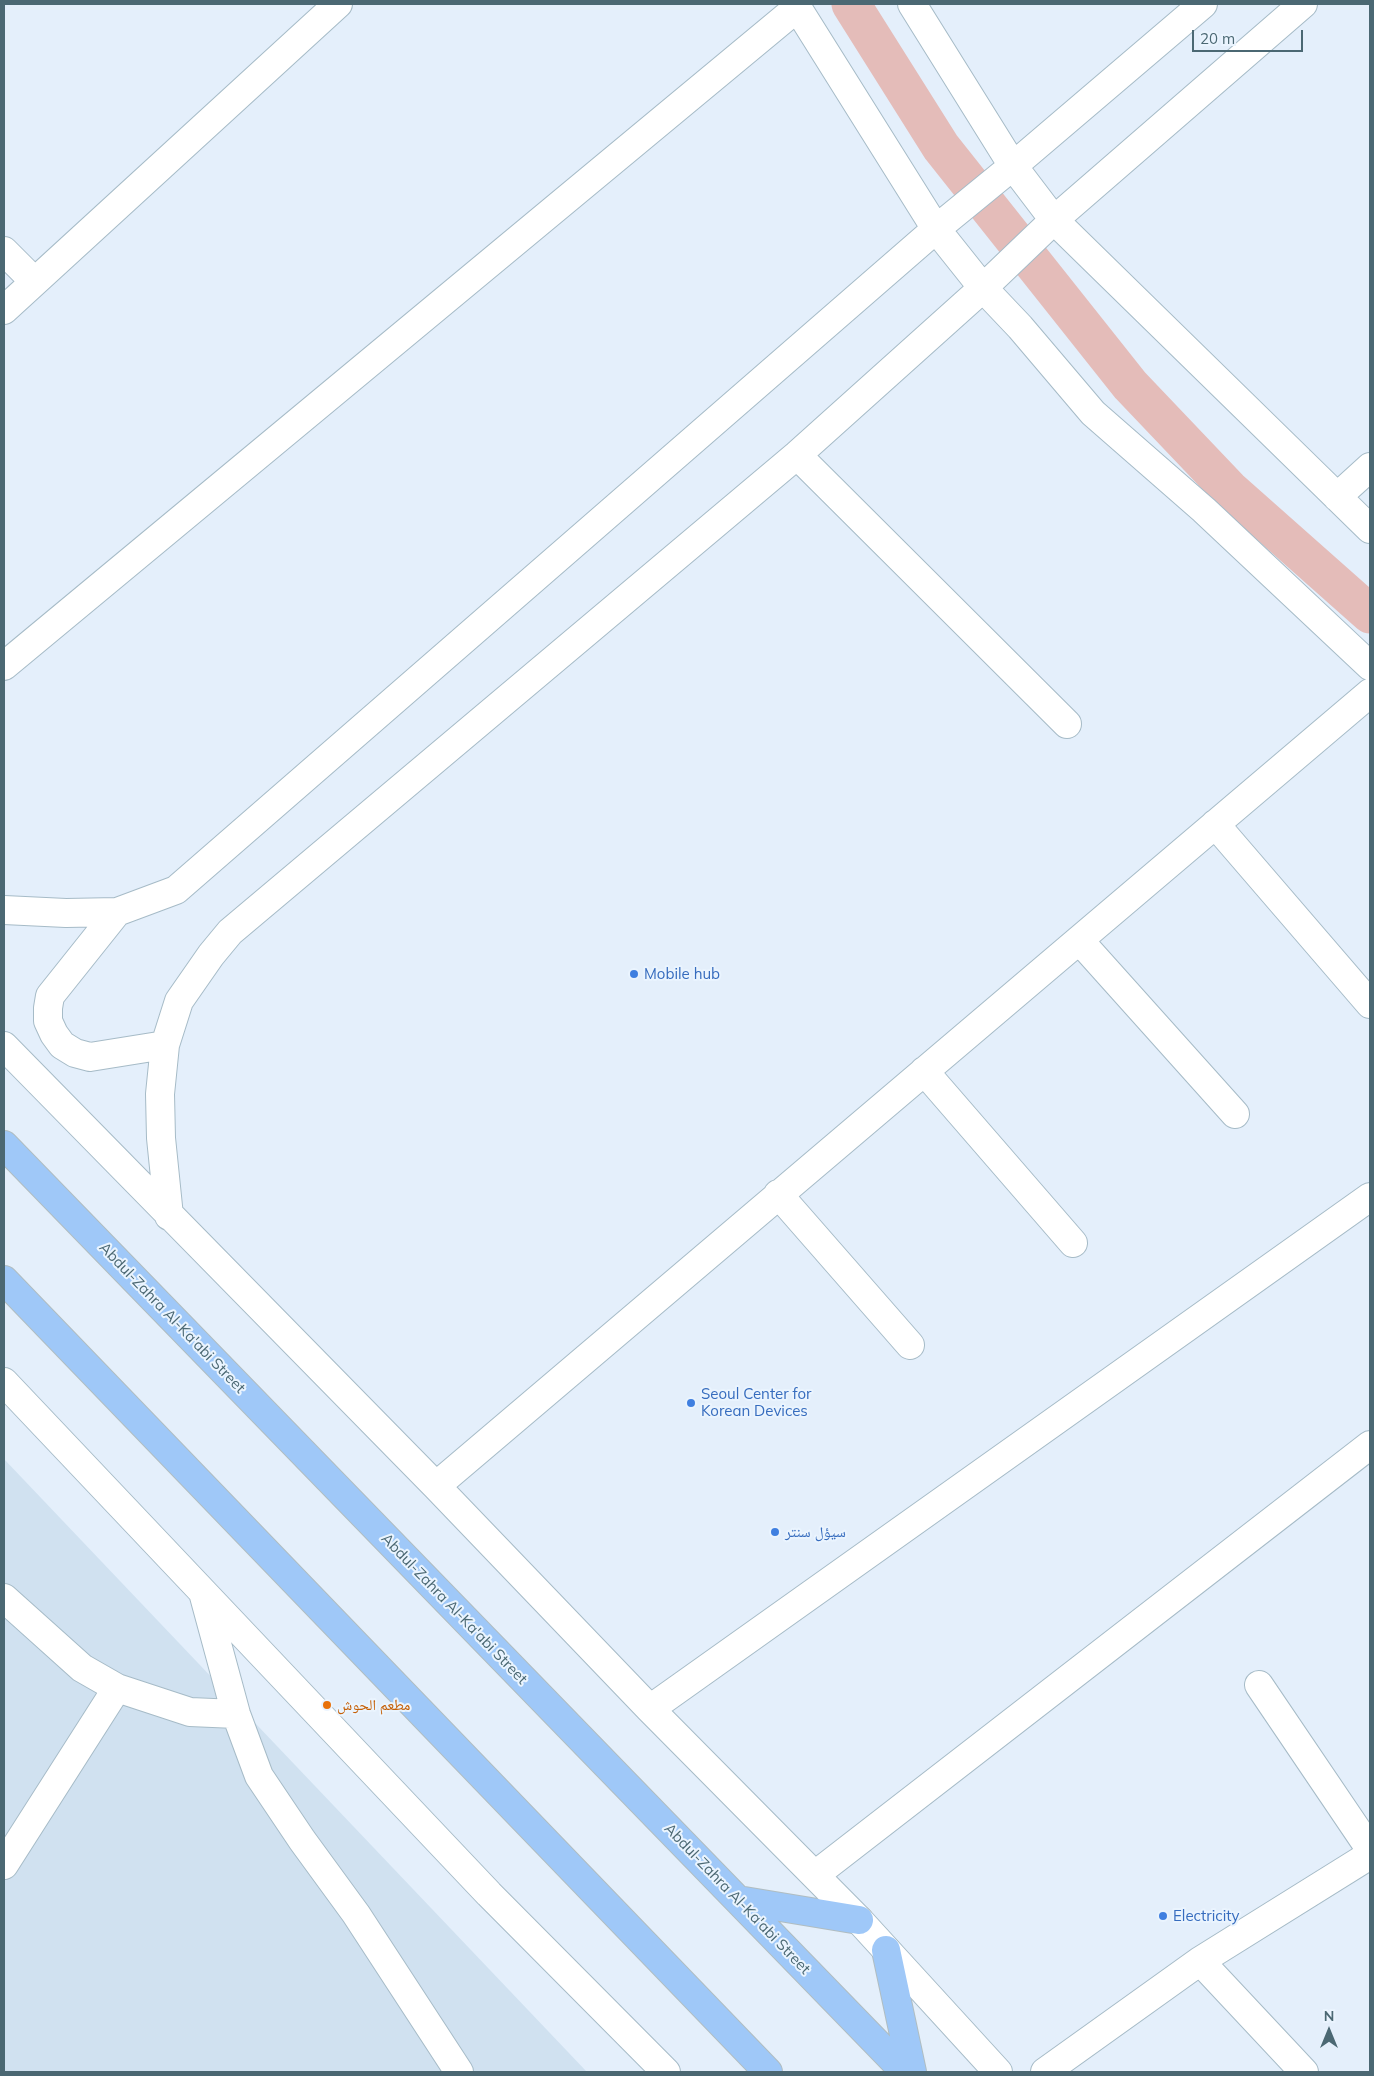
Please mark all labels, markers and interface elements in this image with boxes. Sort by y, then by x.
scale bar [1194,20,1305,52]
text: 20 m [1200,29,1235,48]
place label: Mobile hub [644,965,720,983]
marker: Mobile hub [628,968,640,980]
street label: Abdul-Zahra Al-Ka'abi Street [95,1239,249,1397]
place label: Seoul Center for Korean Devices [701,1385,811,1420]
marker: Seoul Center for Korean Devices [685,1397,697,1409]
place label: سيؤل سنتر [785,1523,846,1541]
marker: سيؤل سنتر [769,1526,781,1538]
street label: Abdul-Zahra Al-Ka'abi Street [377,1530,531,1688]
place label: مطعم الحوش [337,1696,410,1714]
marker: مطعم الحوش [321,1699,333,1711]
street label: Abdul-Zahra Al-Ka'abi Street [660,1820,814,1978]
place label: Electricity [1173,1907,1240,1925]
marker: Electricity [1157,1910,1169,1922]
north arrow [1304,2006,1354,2056]
text: N [1324,2007,1334,2025]

